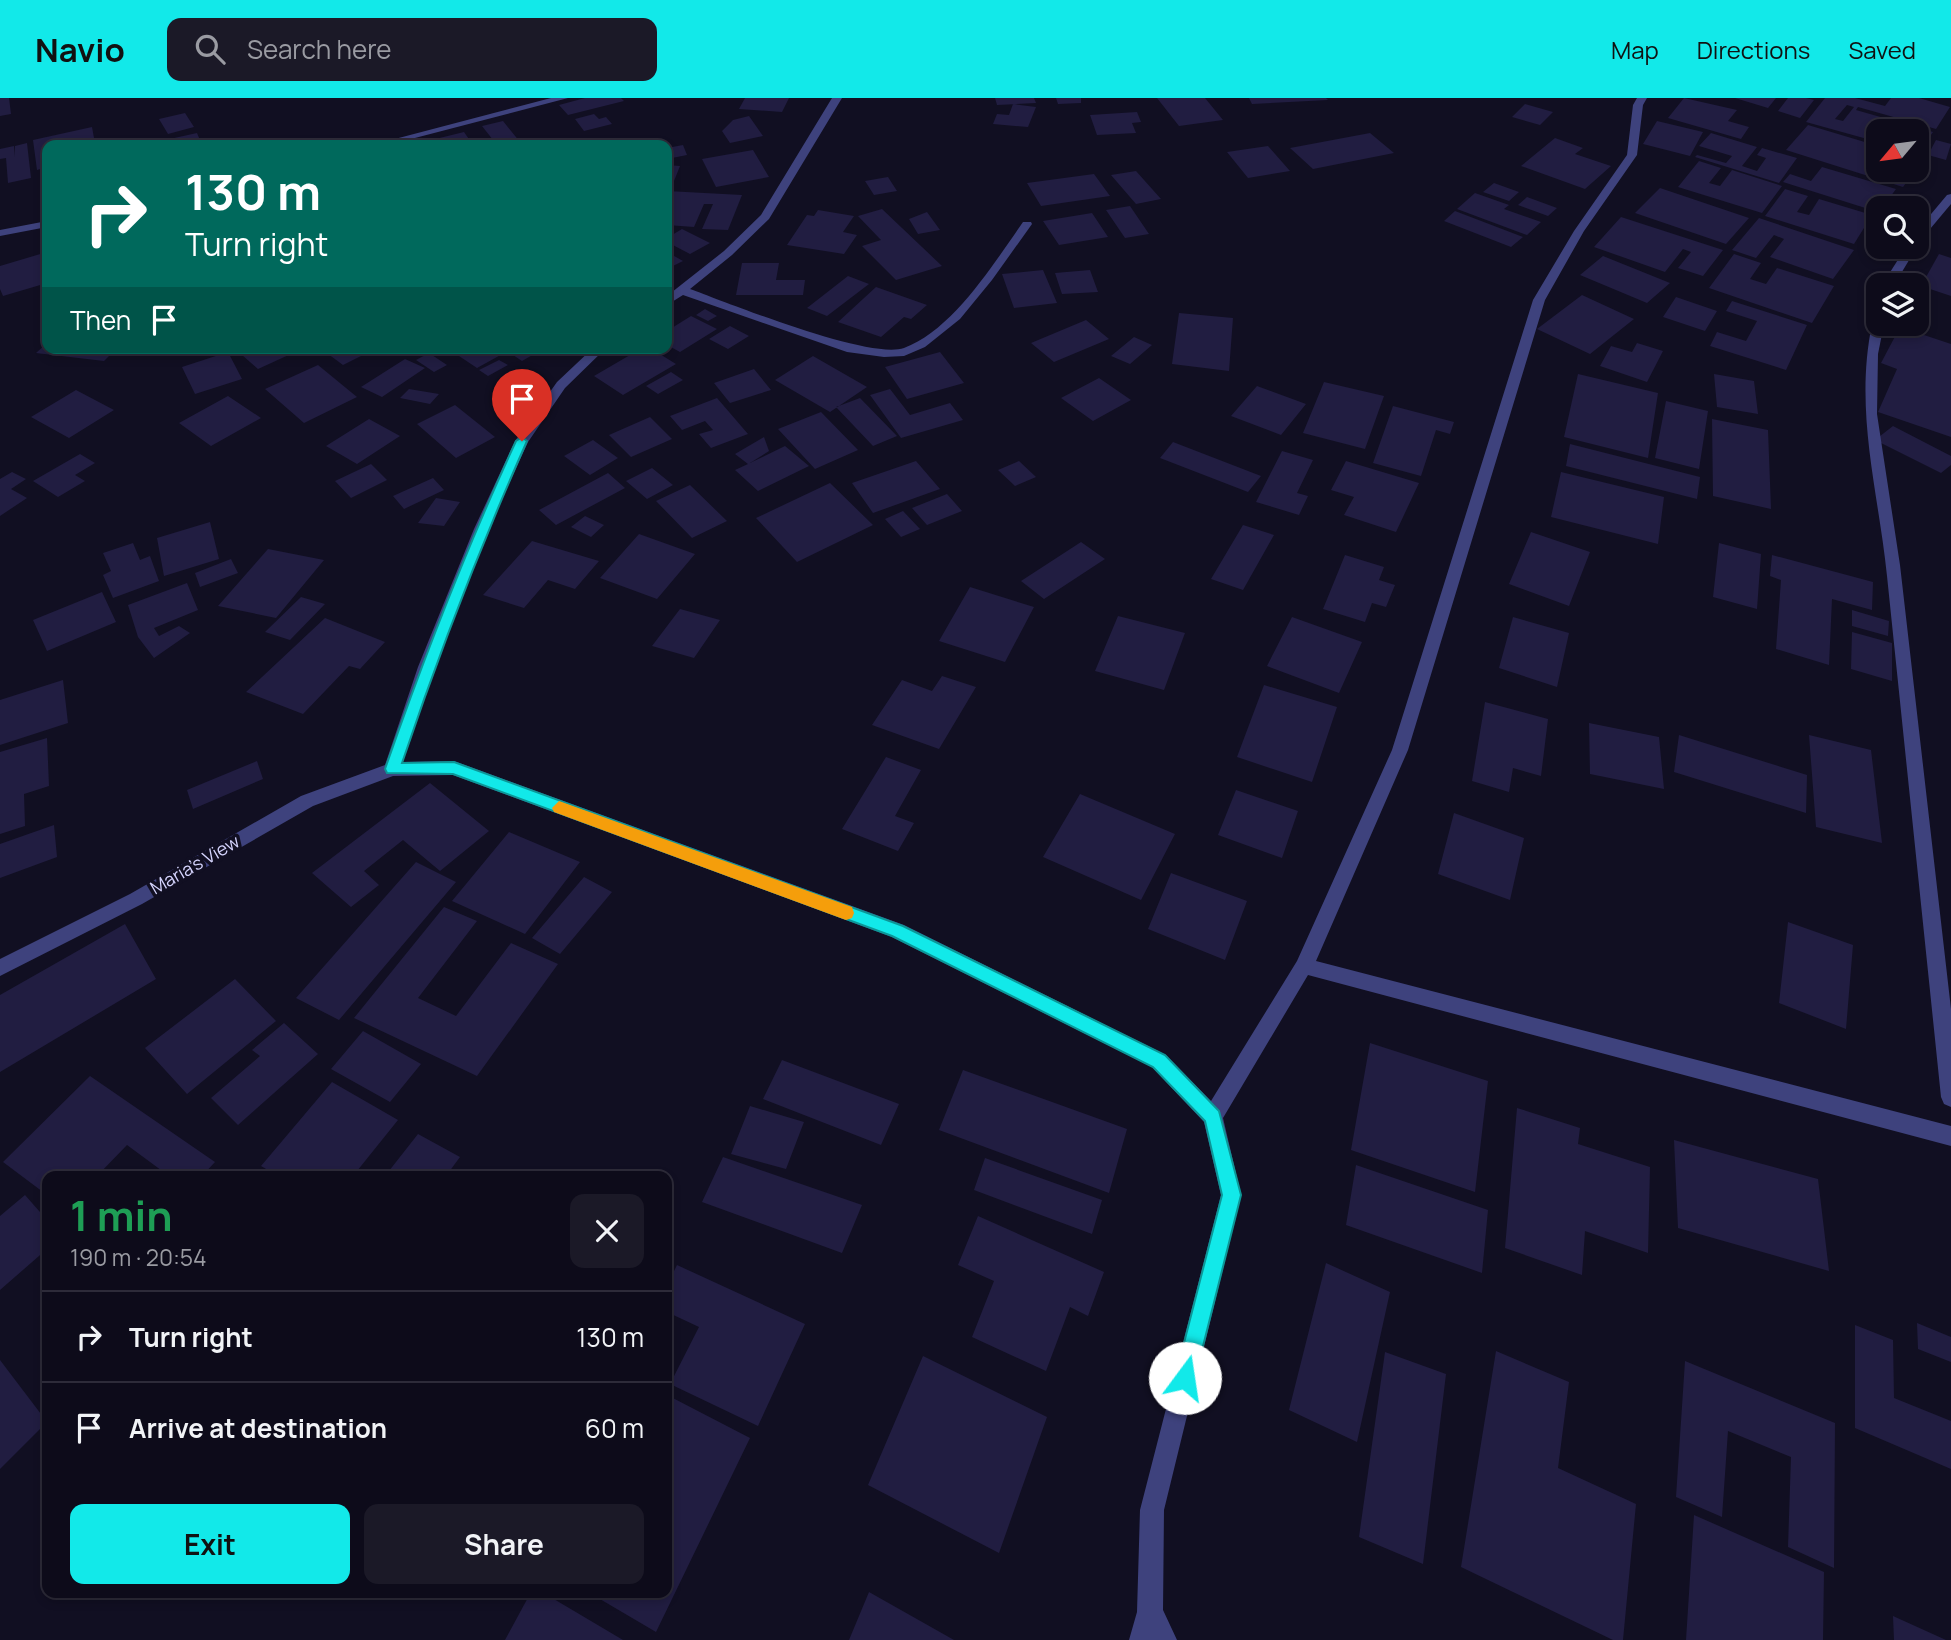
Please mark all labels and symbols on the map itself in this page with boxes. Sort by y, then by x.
north arrow [1866,119,1928,182]
pin [492,369,552,441]
street label: Maria's View [145,829,244,899]
position arrow [1148,1341,1222,1415]

